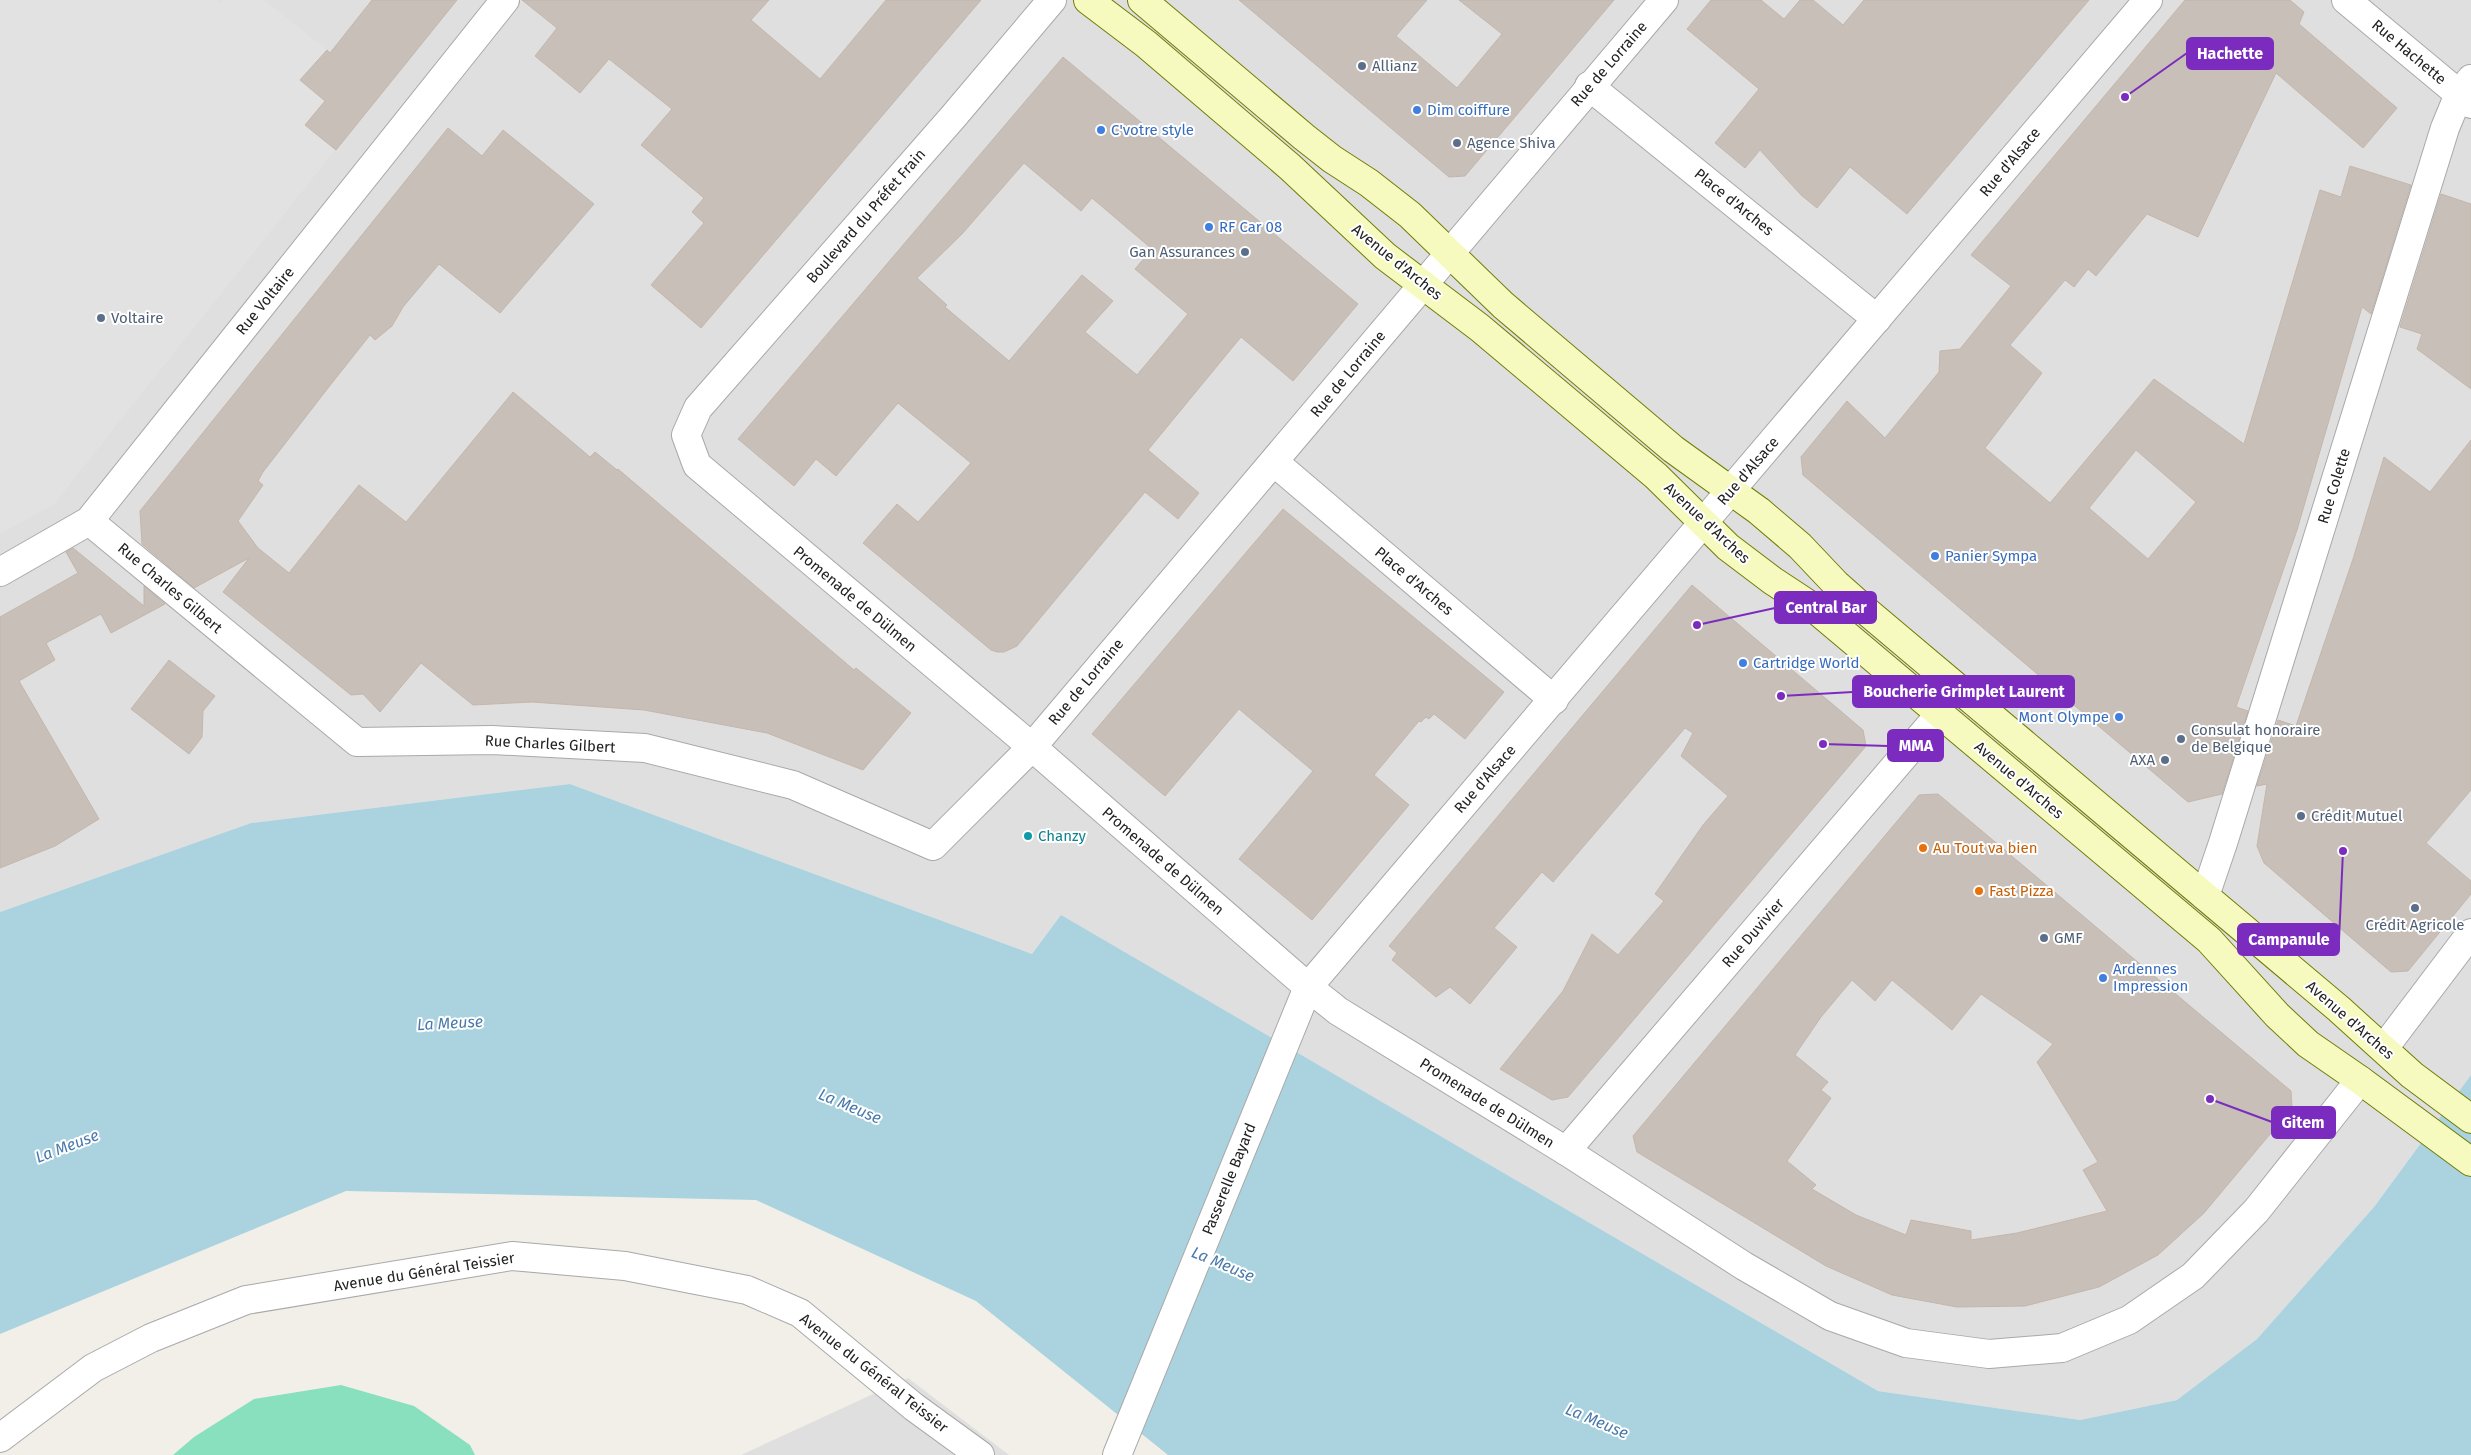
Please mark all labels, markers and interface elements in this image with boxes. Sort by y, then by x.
street label: Rue Hachette [2368,16,2450,88]
street label: Rue de Lorraine [1567,18,1651,110]
callout: Hachette [2187,38,2273,69]
text: Hachette [2197,44,2263,63]
place label: Allianz [1372,57,1418,75]
marker: Allianz [1356,60,1368,72]
place label: Dim coiffure [1427,101,1510,119]
marker: Dim coiffure [1411,104,1423,116]
place label: C'votre style [1111,121,1194,139]
marker: C'votre style [1095,124,1107,136]
street label: Rue d'Alsace [1976,124,2044,200]
place label: Agence Shiva [1467,134,1556,152]
marker: Agence Shiva [1451,137,1463,149]
street label: Boulevard du Préfet Frain [803,145,929,287]
street label: Place d'Arches [1691,164,1777,240]
place label: RF Car 08 [1219,218,1282,236]
street label: Avenue d'Arches [1348,220,1446,304]
marker: RF Car 08 [1203,221,1215,233]
place label: Gan Assurances [1129,243,1235,261]
marker: Gan Assurances [1239,246,1251,258]
street label: Rue Voltaire [232,263,298,339]
place label: Voltaire [111,309,163,327]
marker: Voltaire [95,312,107,324]
street label: Rue de Lorraine [1307,327,1389,421]
street label: Rue d'Alsace [1713,433,1783,509]
street label: Rue Colette [2314,446,2354,526]
street label: Avenue d'Arches [1660,479,1754,567]
street label: Rue Charles Gilbert [114,539,226,637]
street label: Promenade de Dülmen [790,542,920,656]
street label: Place d'Arches [1371,543,1457,619]
place label: Panier Sympa [1945,547,2037,565]
marker: Panier Sympa [1929,550,1941,562]
callout: Central Bar [1775,592,1876,623]
text: Central Bar [1785,598,1867,617]
street label: Rue de Lorraine [1045,635,1127,729]
place label: Cartridge World [1753,654,1859,672]
marker: Cartridge World [1737,657,1749,669]
callout: Boucherie Grimplet Laurent [1853,676,2074,707]
text: Boucherie Grimplet Laurent [1863,682,2066,701]
place label: Mont Olympe [2018,708,2109,726]
marker: Mont Olympe [2113,711,2125,723]
place label: Consulat honoraire de Belgique [2191,721,2321,756]
callout: MMA [1888,730,1943,761]
street label: Rue Charles Gilbert [484,732,616,756]
marker: Consulat honoraire de Belgique [2175,733,2187,745]
text: MMA [1899,736,1934,755]
street label: Avenue d'Arches [1971,738,2067,822]
street label: Rue d'Alsace [1450,741,1520,817]
place label: AXA [2130,751,2155,769]
marker: AXA [2159,754,2171,766]
street label: Promenade de Dülmen [1098,803,1228,919]
place label: Crédit Mutuel [2311,807,2403,825]
marker: Crédit Mutuel [2295,810,2307,822]
place label: Chanzy [1038,827,1087,845]
marker: Chanzy [1022,830,1034,842]
place label: Au Tout va bien [1933,839,2038,857]
marker: Au Tout va bien [1917,842,1929,854]
place label: Fast Pizza [1989,882,2054,900]
marker: Fast Pizza [1973,885,1985,897]
street label: Rue Duvivier [1718,895,1788,971]
marker: Crédit Agricole [2409,902,2421,914]
place label: Crédit Agricole [2366,916,2464,934]
callout: Campanule [2238,924,2339,955]
place label: GMF [2054,929,2083,947]
text: Campanule [2248,930,2330,949]
marker: GMF [2038,932,2050,944]
place label: Ardennes Impression [2113,960,2188,995]
marker: Ardennes Impression [2097,972,2109,984]
street label: Avenue d'Arches [2302,977,2398,1063]
water label: La Meuse [416,1012,484,1034]
street label: Promenade de Dülmen [1416,1054,1558,1152]
water label: La Meuse [816,1084,884,1128]
callout: Gitem [2272,1107,2335,1138]
text: Gitem [2281,1113,2325,1132]
street label: Passerelle Bayard [1198,1120,1260,1238]
water label: La Meuse [33,1125,101,1167]
water label: La Meuse [1189,1242,1257,1286]
street label: Avenue du Général Teissier [332,1249,516,1295]
street label: Avenue du Général Teissier [796,1310,952,1437]
water label: La Meuse [1563,1399,1631,1443]

